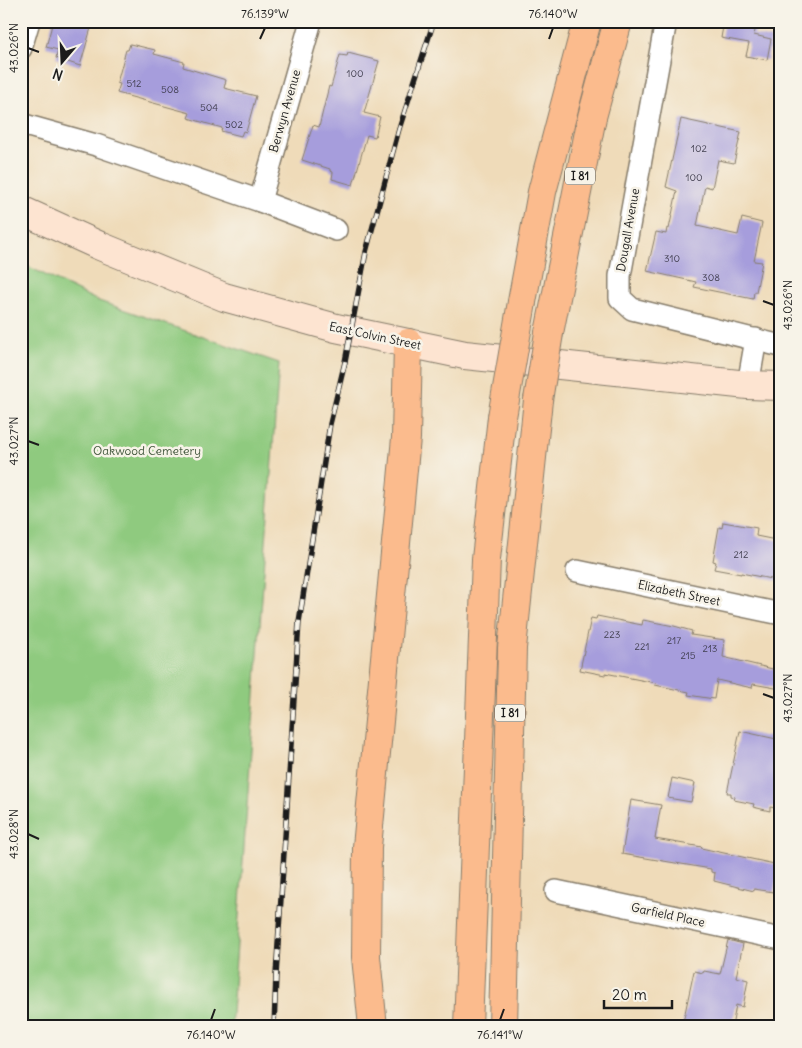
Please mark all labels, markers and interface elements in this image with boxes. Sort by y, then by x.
text: 76.139°W [241,6,289,21]
text: 76.140°W [528,6,578,21]
text: 43.026°N [6,23,21,73]
north arrow [38,38,88,88]
text: N [50,64,65,84]
house number: 100 [346,67,364,80]
street label: Berwyn Avenue [266,68,304,154]
house number: 512 [126,77,142,90]
house number: 508 [161,83,179,96]
house number: 504 [200,101,218,114]
house number: 502 [225,118,243,131]
house number: 102 [691,142,708,155]
road number: I 81 [565,168,595,185]
house number: 100 [685,171,703,184]
street label: Dougall Avenue [613,187,642,273]
house number: 310 [664,252,680,265]
house number: 308 [702,271,720,284]
text: 43.026°N [780,280,795,330]
street label: East Colvin Street [328,318,422,353]
text: 43.027°N [6,417,21,465]
park label: Oakwood Cemetery [93,443,201,458]
house number: 212 [734,548,749,561]
street label: Elizabeth Street [637,576,722,609]
house number: 223 [604,628,621,641]
house number: 217 [667,634,681,647]
house number: 221 [635,640,649,653]
house number: 213 [702,642,718,655]
house number: 215 [680,649,696,662]
text: 43.027°N [780,674,795,722]
road number: I 81 [495,704,525,721]
text: 43.028°N [6,809,21,859]
street label: Garfield Place [630,899,706,930]
scale bar [604,978,672,1010]
text: 20 m [612,985,647,1004]
text: 76.140°W [186,1027,236,1042]
text: 76.141°W [477,1027,523,1042]

